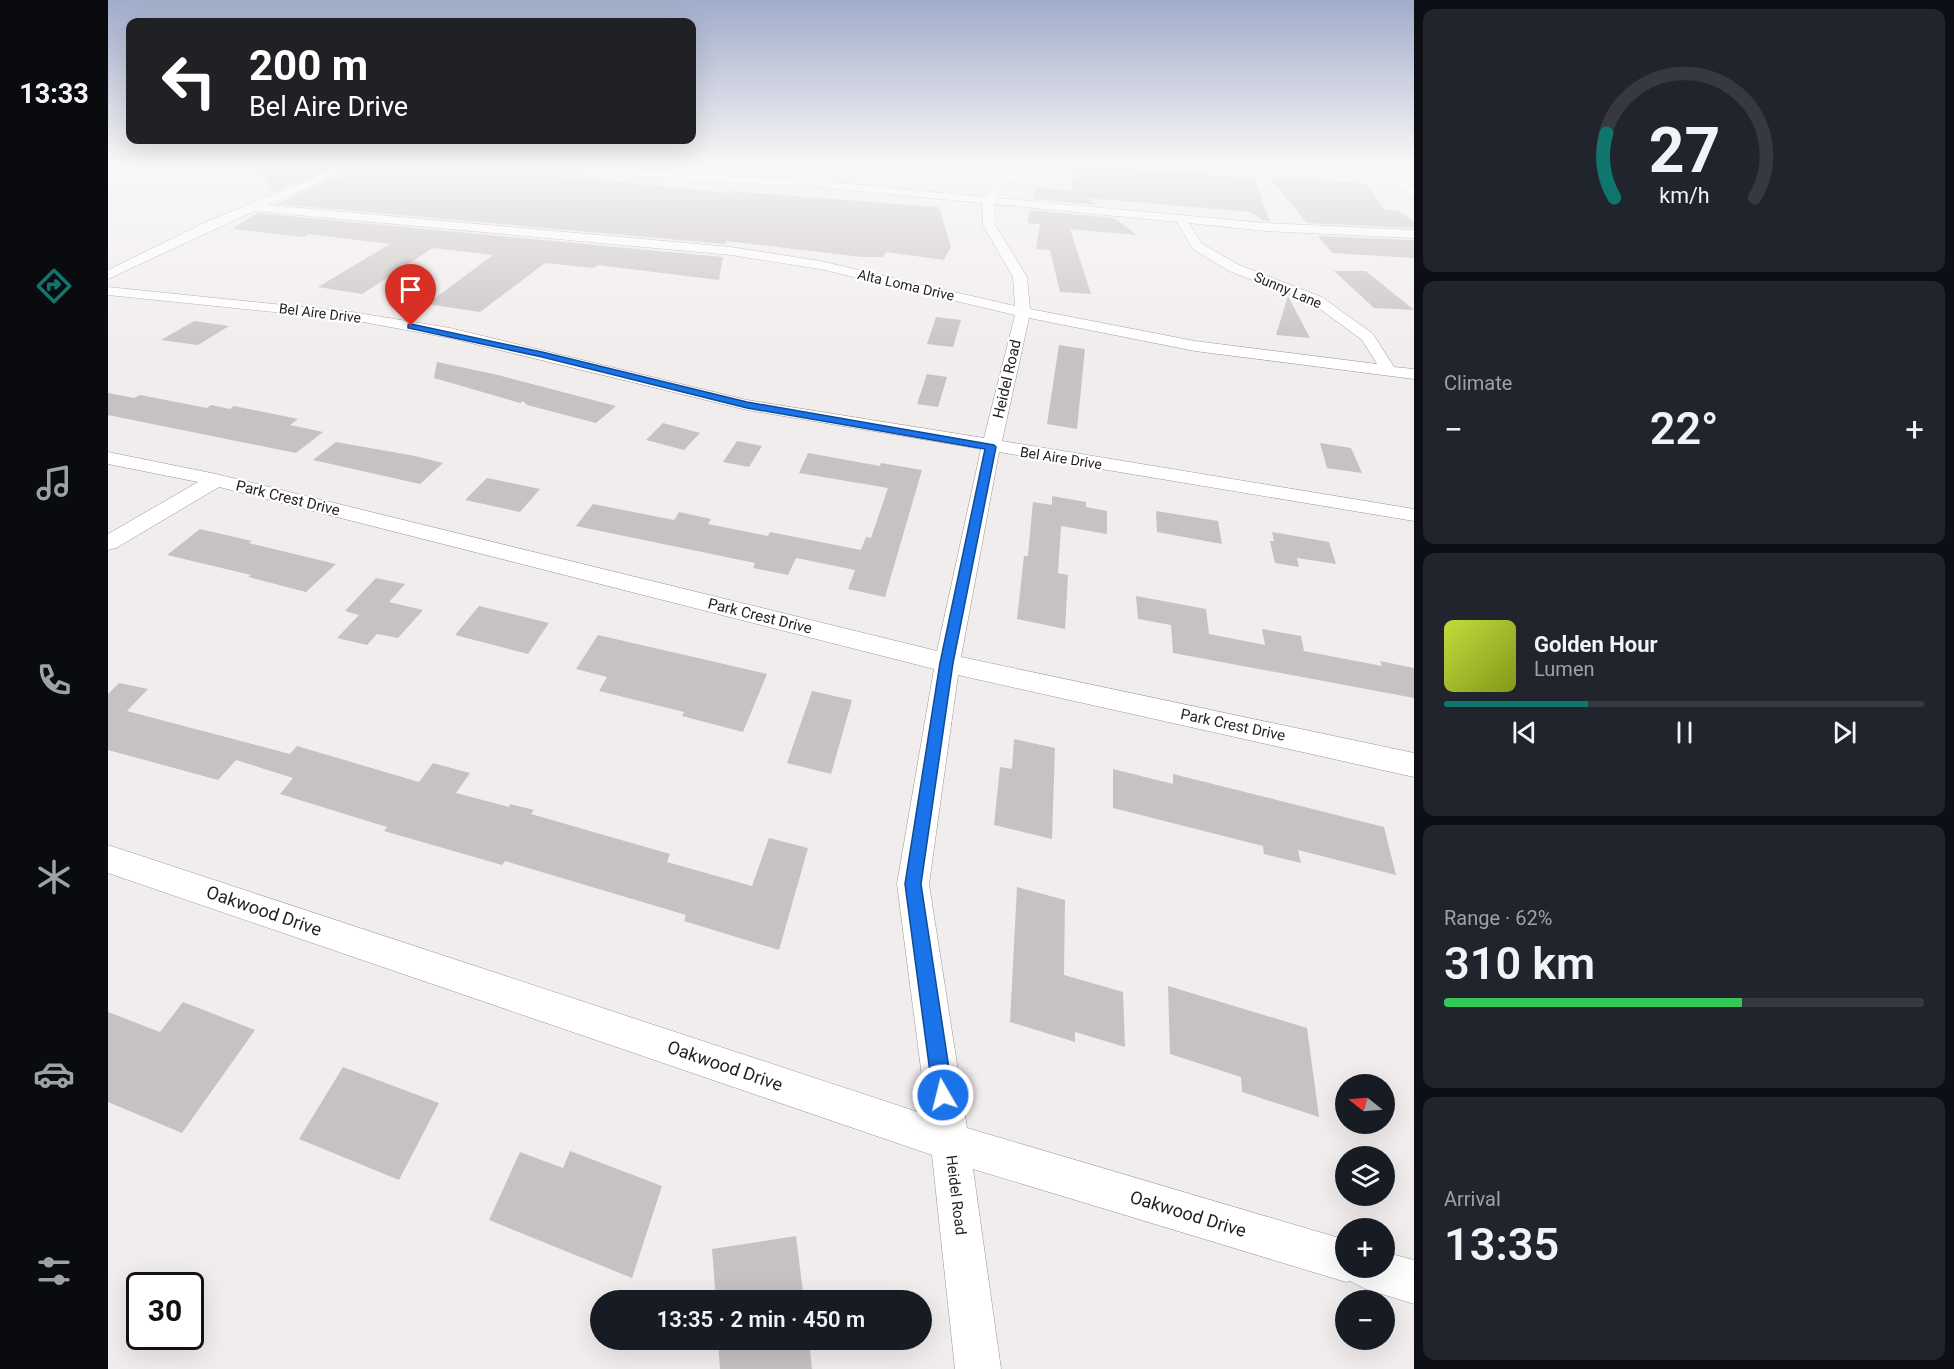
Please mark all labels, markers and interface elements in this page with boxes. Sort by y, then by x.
text: 200 m [249,41,368,90]
icon: left [150,42,228,120]
text: 13:33 [19,78,89,110]
text: Bel Aire Drive [249,91,408,123]
text: 27 [1648,114,1720,187]
text: km/h [1659,183,1709,208]
pin [385,264,436,326]
icon: directions [33,265,75,307]
street label: Alta Loma Drive [856,266,956,304]
street label: Sunny Lane [1252,269,1324,311]
icon: arrive [394,273,427,306]
street label: Bel Aire Drive [278,300,362,326]
street label: Heidel Road [989,338,1025,420]
text: Climate [1444,371,1512,395]
text: 22° [1650,402,1718,455]
text: − [1444,410,1463,449]
text: + [1905,410,1924,449]
street label: Bel Aire Drive [1019,444,1103,472]
icon: music [33,462,75,504]
street label: Park Crest Drive [234,476,342,520]
street label: Park Crest Drive [706,594,814,638]
text: Golden Hour [1534,632,1658,657]
text: Lumen [1534,657,1595,681]
icon: phone [33,659,75,701]
street label: Park Crest Drive [1179,705,1287,745]
icon: previous [1508,716,1541,749]
icon: pause [1668,716,1701,749]
icon: next [1828,716,1861,749]
icon: climate [33,856,75,898]
street label: Oakwood Drive [204,881,325,940]
text: Range · 62% [1444,906,1552,930]
text: 310 km [1444,937,1595,990]
street label: Oakwood Drive [665,1036,786,1095]
icon: car [33,1053,75,1095]
position arrow [911,1063,975,1127]
north arrow [1335,1074,1395,1134]
map controls [1335,1074,1395,1350]
button: layers [1335,1146,1395,1206]
street label: Heidel Road [942,1154,970,1236]
street label: Oakwood Drive [1127,1186,1249,1241]
text: Arrival [1444,1187,1501,1211]
button: + [1335,1218,1395,1278]
text: 13:35 [1444,1218,1559,1271]
icon: filters [33,1250,75,1292]
speed limit sign: 30 [126,1272,204,1350]
button: − [1335,1290,1395,1350]
text: 13:35 · 2 min · 450 m [657,1307,865,1332]

